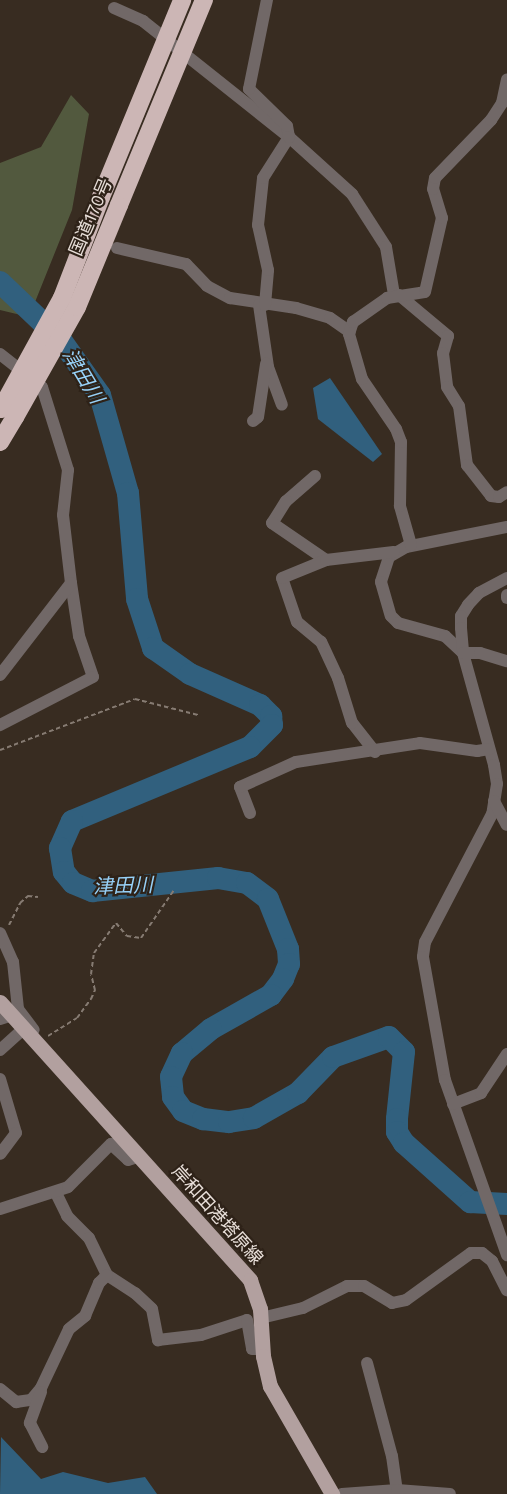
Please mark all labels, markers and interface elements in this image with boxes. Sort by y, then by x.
street label: 国道170号 [65,175,117,259]
water label: 津田川 [57,344,109,408]
water label: 津田川 [93,873,153,899]
street label: 岸和田港塔原線 [167,1161,267,1269]

